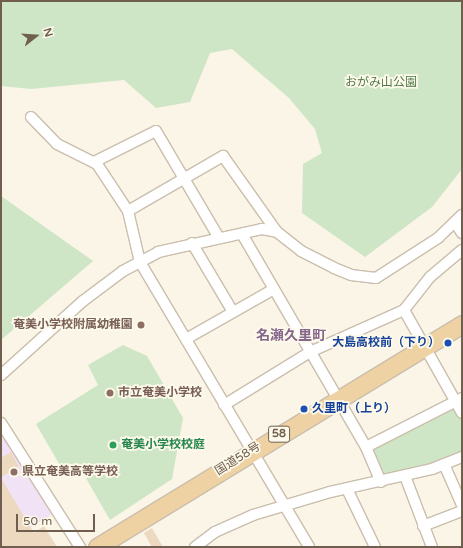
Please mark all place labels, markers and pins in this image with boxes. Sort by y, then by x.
place label: 奄美小学校附属幼稚園 [13,318,133,332]
marker: 奄美小学校附属幼稚園 [136,320,146,330]
place label: 大島高校前（下り） [332,336,440,350]
marker: 大島高校前（下り） [443,338,453,348]
place label: 市立奄美小学校 [118,386,202,400]
marker: 市立奄美小学校 [105,388,115,398]
place label: 久里町（上り） [312,402,396,416]
marker: 久里町（上り） [299,404,309,414]
place label: 奄美小学校校庭 [121,438,205,452]
marker: 奄美小学校校庭 [108,440,118,450]
place label: 県立奄美高等学校 [22,465,118,479]
marker: 県立奄美高等学校 [9,467,19,477]

